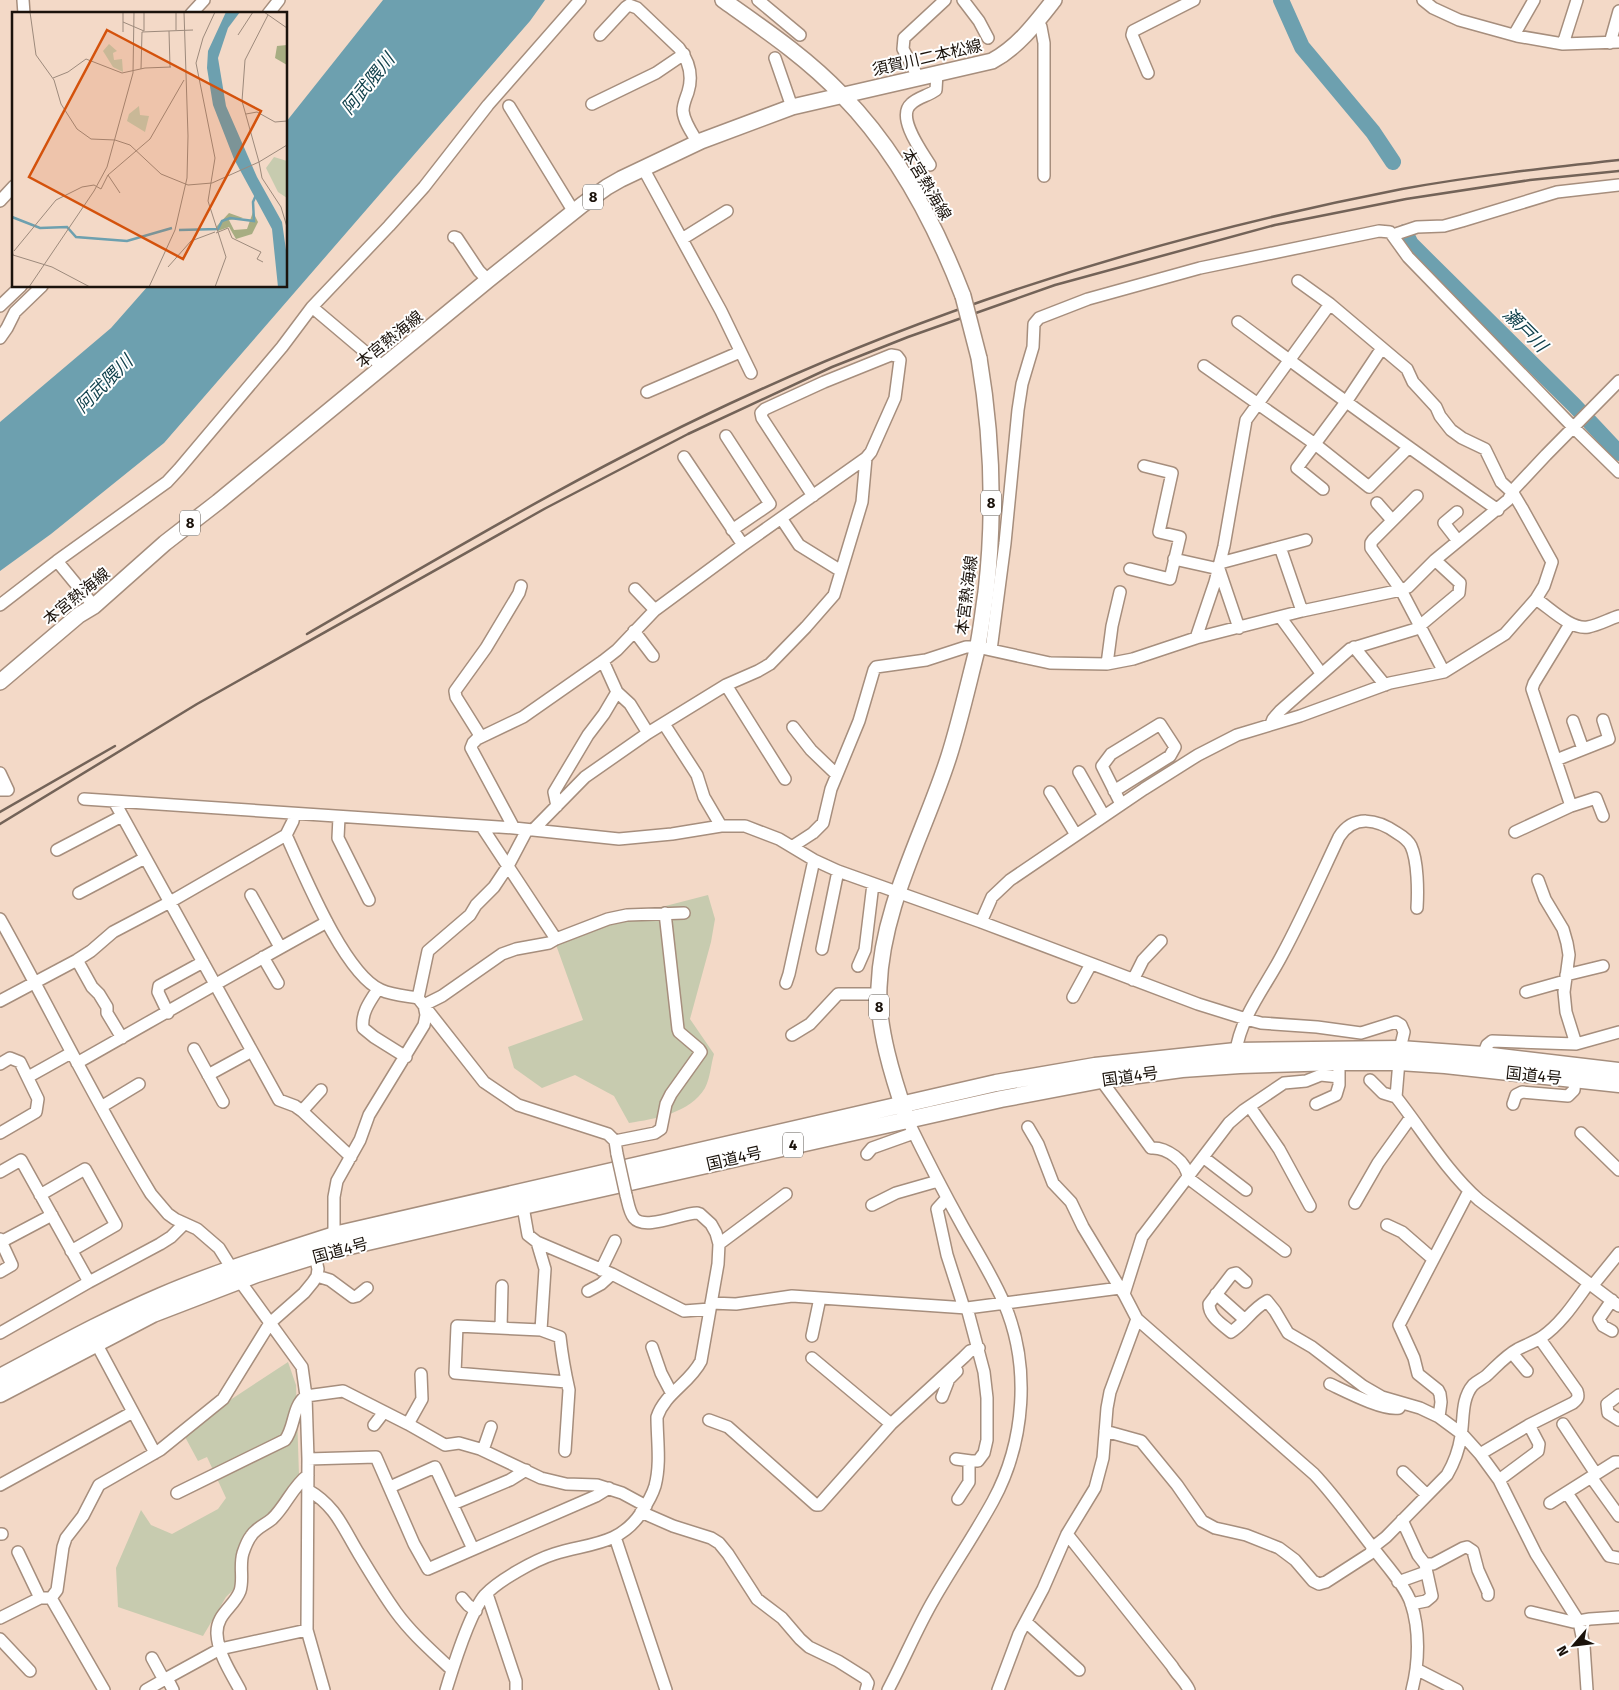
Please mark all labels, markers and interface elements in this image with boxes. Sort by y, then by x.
inset map [12,12,288,288]
street label: 須賀川二本松線 [870,36,984,79]
water label: 阿武隈川 [337,48,400,119]
street label: 本宮熱海線 [898,145,955,223]
road number: 8 [583,184,603,210]
water label: 瀬戸川 [1498,303,1553,358]
street label: 本宮熱海線 [352,307,426,372]
water label: 阿武隈川 [71,349,139,417]
road number: 8 [981,490,1001,516]
road number: 8 [180,510,200,536]
street label: 本宮熱海線 [952,554,981,636]
street label: 本宮熱海線 [39,564,113,629]
road number: 8 [869,994,889,1020]
street label: 国道4号 [1101,1063,1159,1090]
street label: 国道4号 [1505,1063,1563,1088]
road number: 4 [783,1132,803,1158]
street label: 国道4号 [704,1143,764,1174]
street label: 国道4号 [310,1234,370,1267]
north arrow [1549,1620,1599,1670]
text: N [1553,1643,1573,1659]

